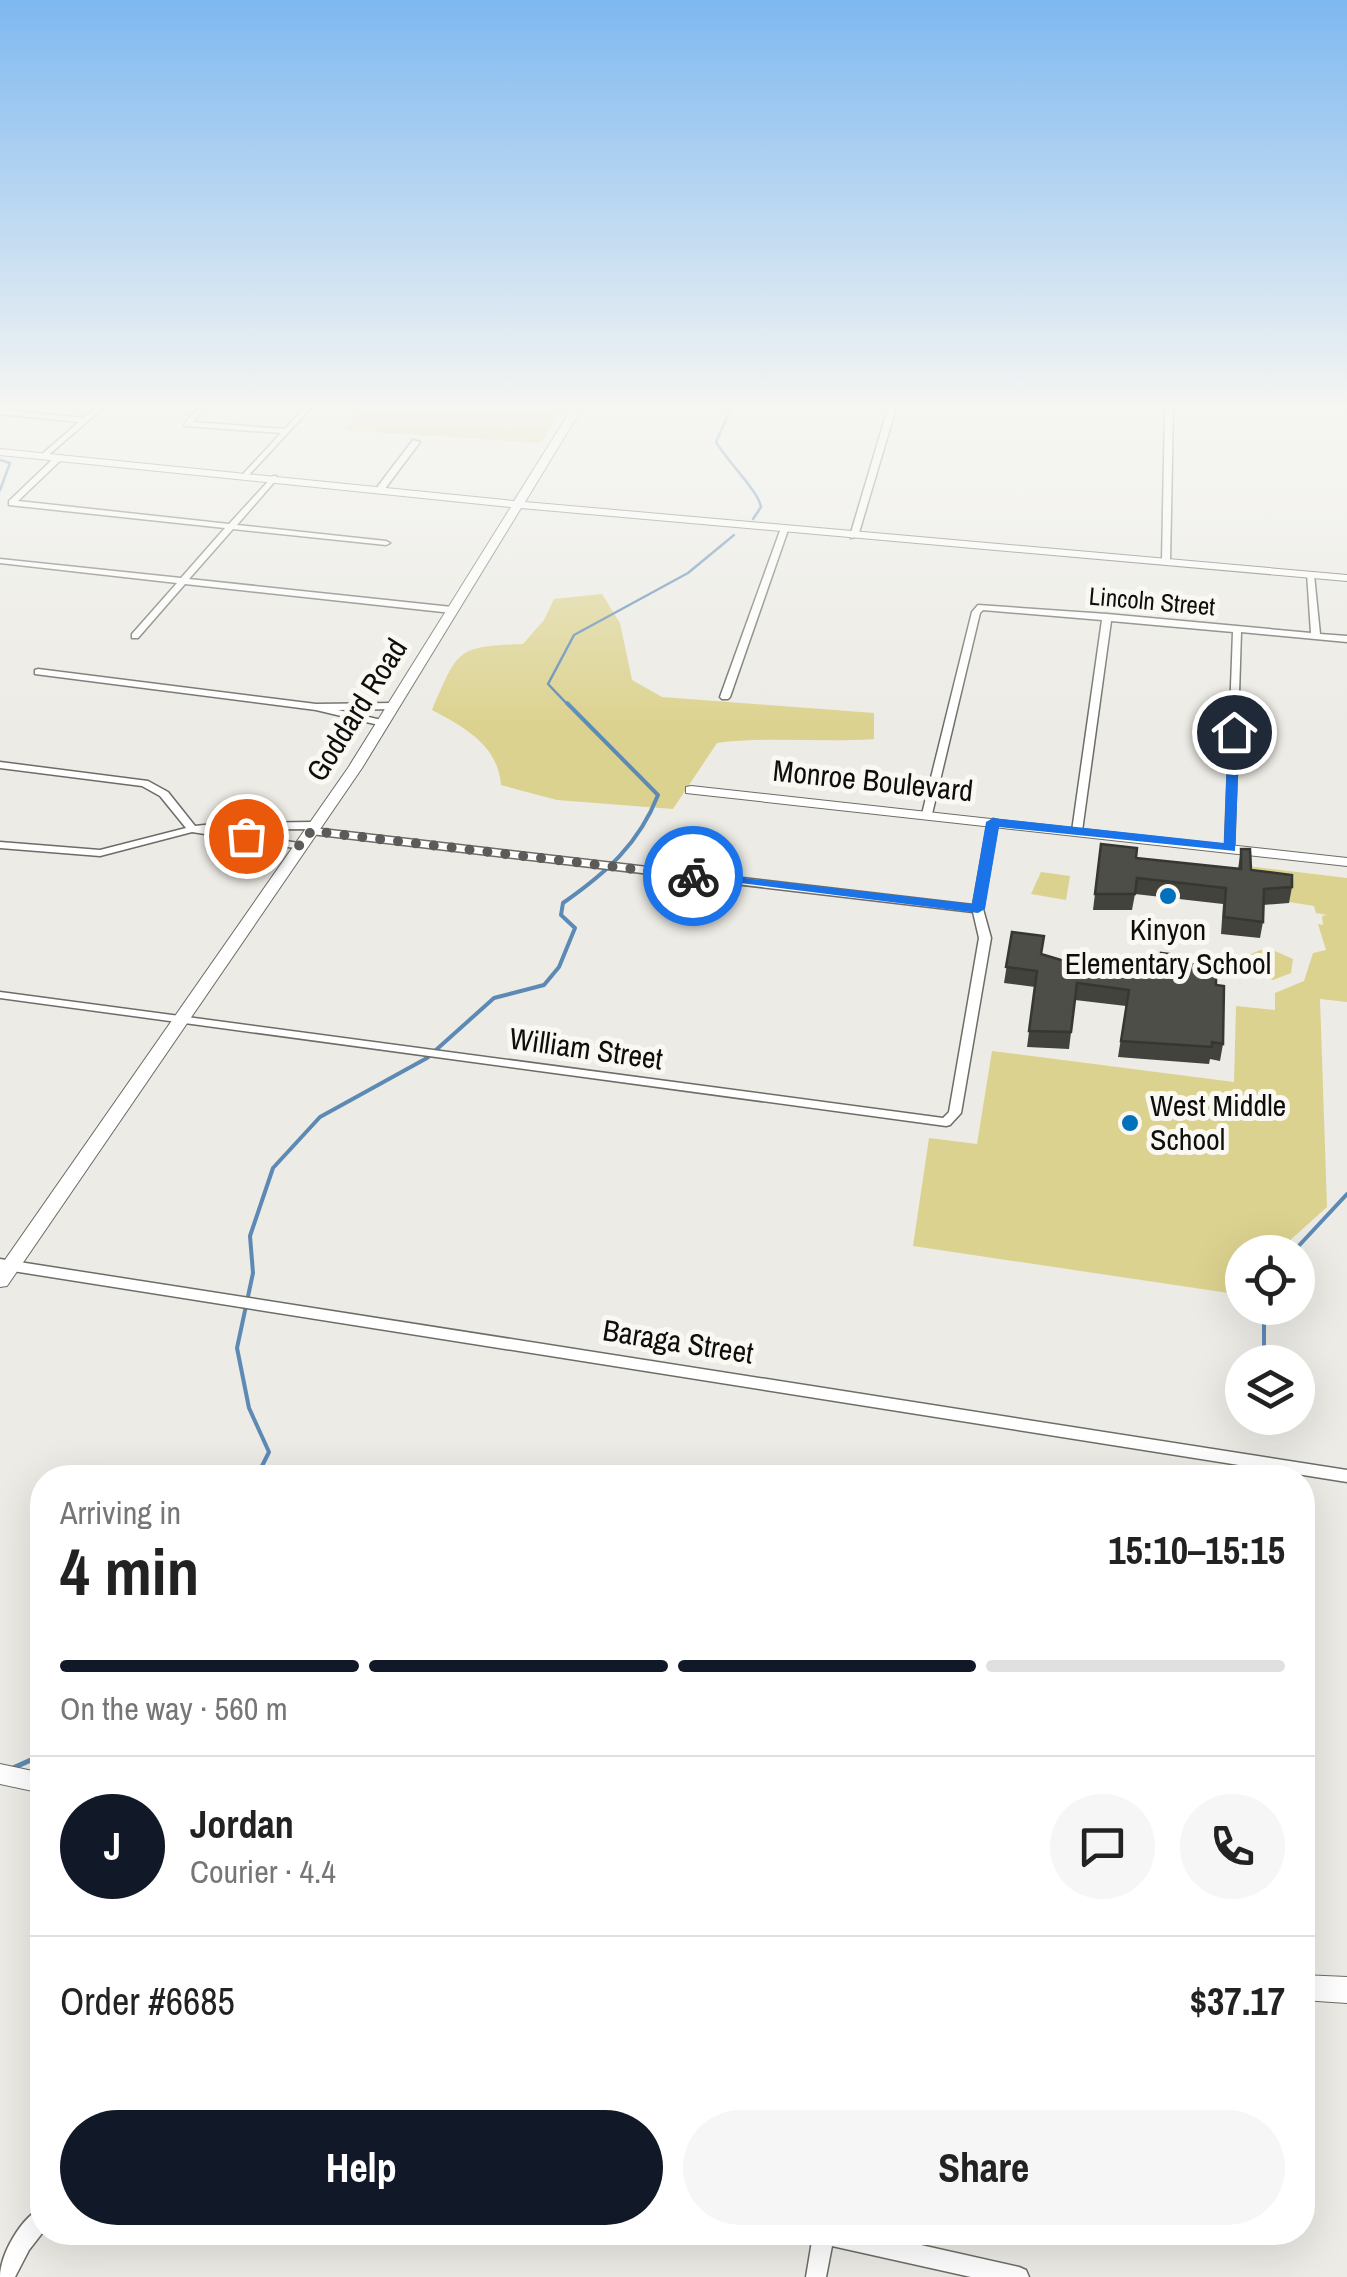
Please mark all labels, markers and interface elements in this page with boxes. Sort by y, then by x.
street label: Lincoln Street [1088,579,1217,623]
street label: Goddard Road [296,630,416,788]
pin [1192,690,1277,775]
icon: home [1207,705,1262,760]
street label: Monroe Boulevard [771,750,975,810]
pin [204,794,289,879]
icon: bag [219,809,274,864]
courier [643,826,743,926]
icon: bike [666,849,721,904]
marker: Kinyon Elementary School [1157,885,1179,907]
place label: Kinyon Elementary School [1065,909,1271,983]
street label: William Street [507,1017,666,1079]
place label: West Middle School [1150,1085,1286,1159]
marker: West Middle School [1119,1112,1141,1134]
map controls [1225,1235,1315,1435]
button: locate [1225,1235,1315,1325]
street label: Baraga Street [600,1309,756,1373]
button: layers [1225,1345,1315,1435]
text: Arriving in [60,1491,181,1534]
text: 15:10–15:15 [1108,1525,1285,1576]
text: 4 min [60,1528,199,1615]
text: On the way · 560 m [60,1687,288,1730]
button: chat [1050,1794,1155,1899]
button: phone [1180,1794,1285,1899]
text: Jordan [190,1799,294,1850]
text: J [104,1821,121,1872]
text: Courier · 4.4 [190,1850,336,1893]
text: Order #6685 [60,1976,235,2027]
text: $37.17 [1190,1976,1285,2027]
button: Help [60,2110,663,2225]
button: Share [683,2110,1285,2225]

